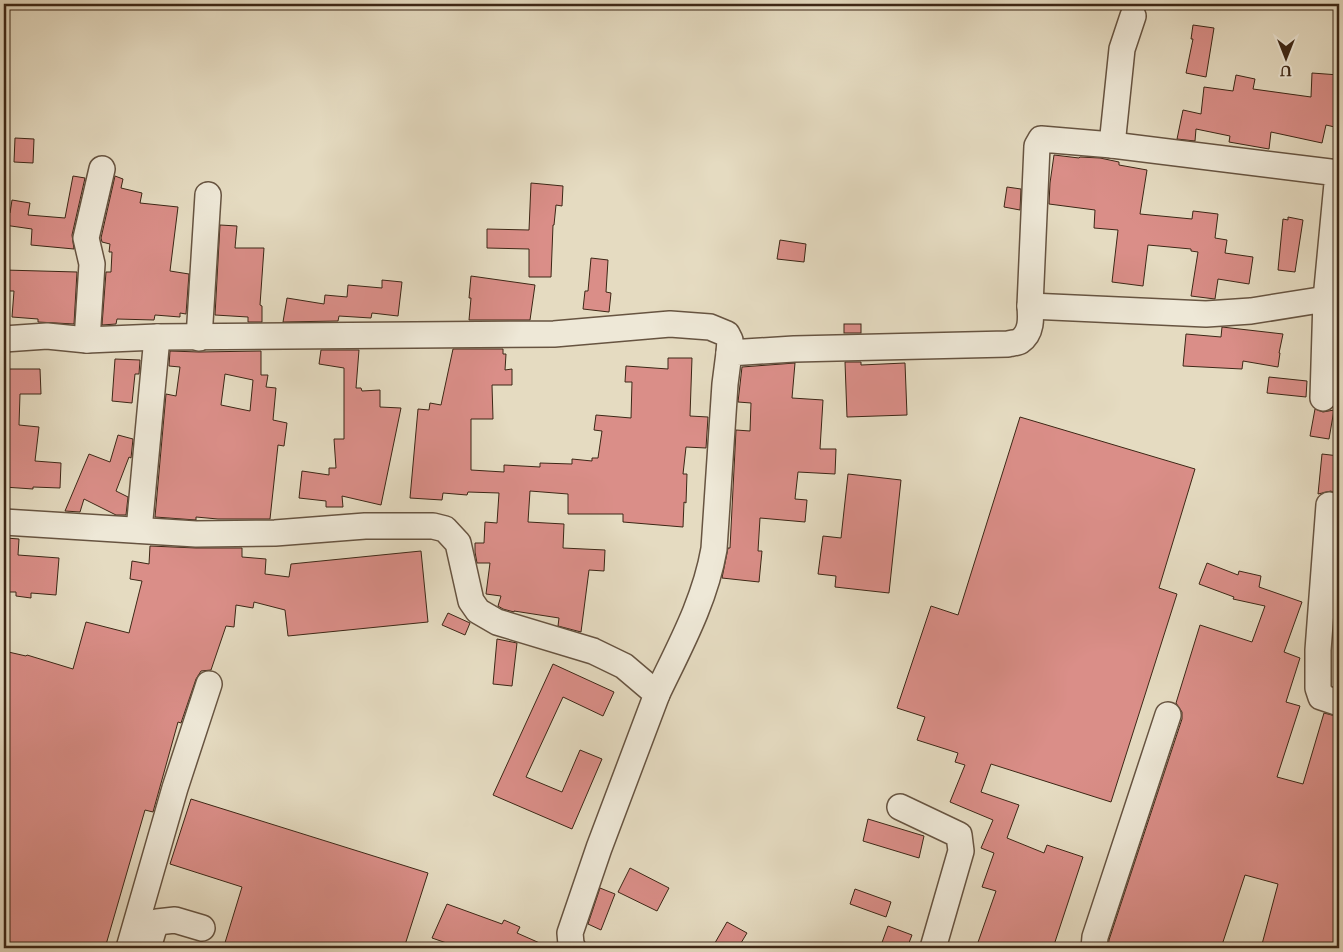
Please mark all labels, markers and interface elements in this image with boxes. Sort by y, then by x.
north arrow [1260,32,1310,82]
text: U [1280,62,1292,79]

